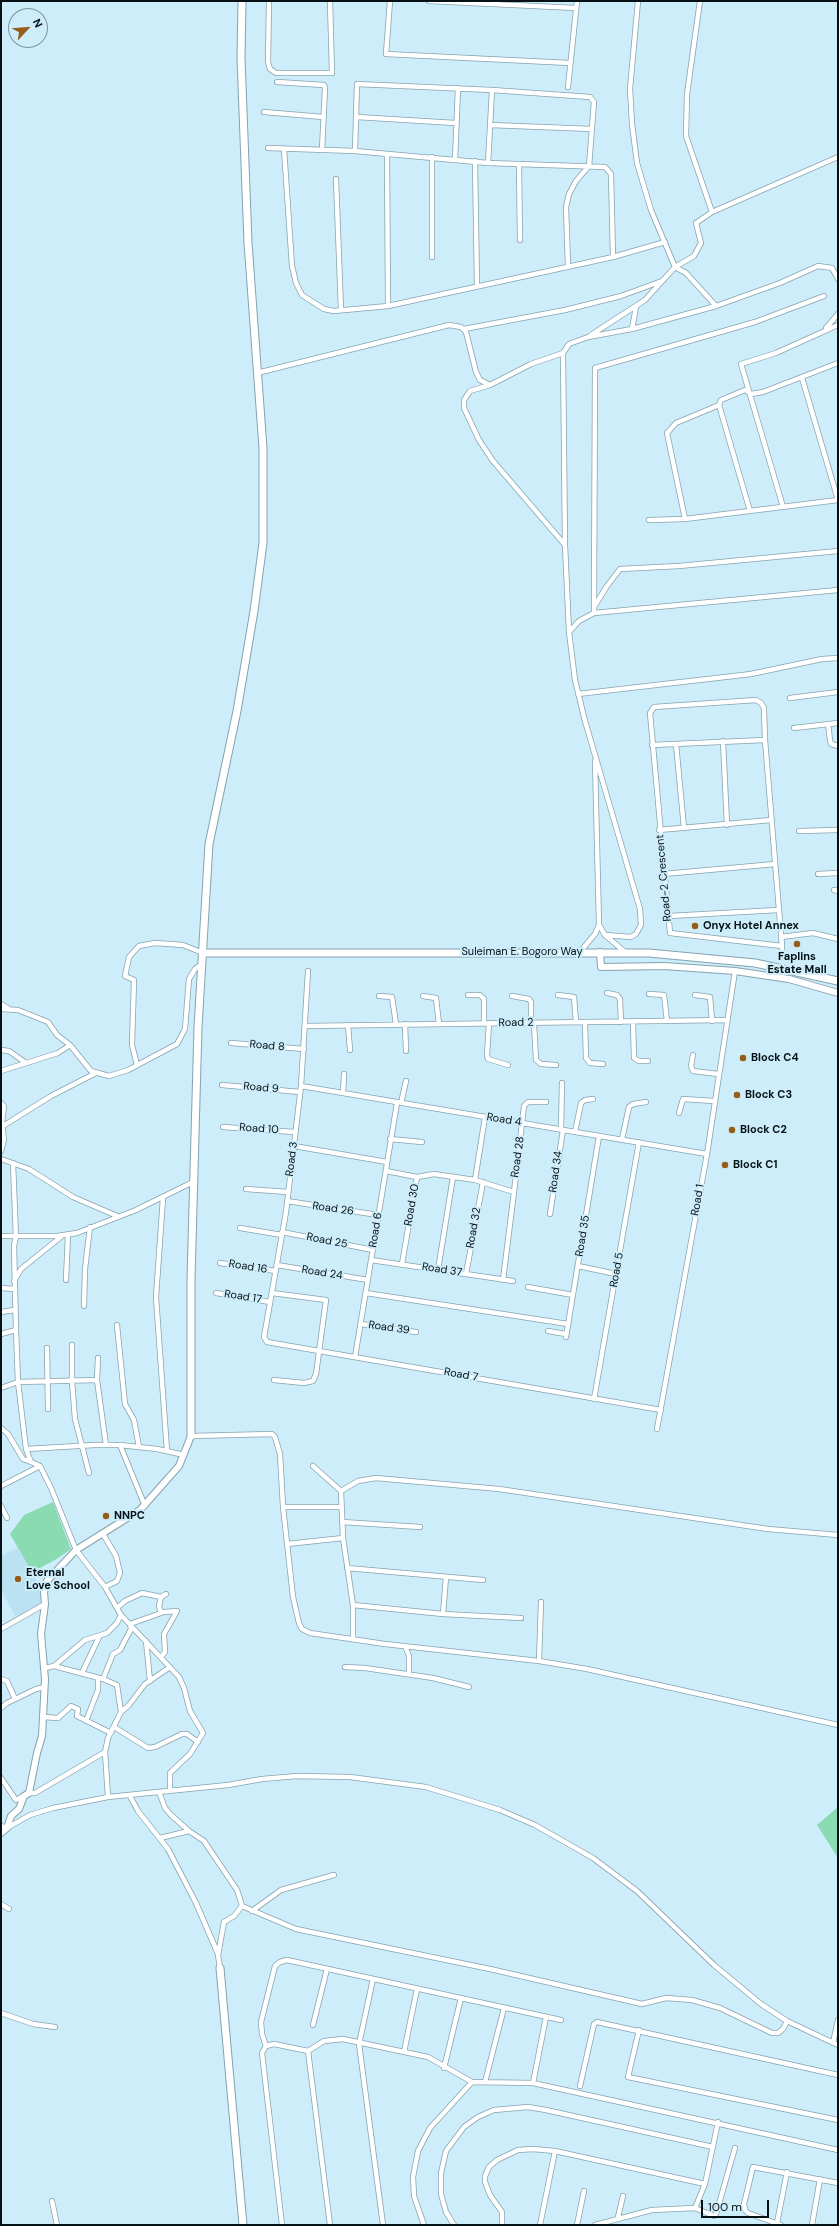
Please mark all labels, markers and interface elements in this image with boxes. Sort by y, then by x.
north arrow [8,8,48,48]
text: N [30,17,46,30]
street label: Road-2 Crescent [654,834,674,922]
place label: Onyx Hotel Annex [703,919,799,933]
marker: Onyx Hotel Annex [690,921,700,931]
marker: Faplins Estate Mall [792,939,802,949]
street label: Suleiman E. Bogoro Way [461,945,583,959]
place label: Faplins Estate Mall [767,950,827,976]
street label: Road 2 [498,1016,534,1030]
street label: Road 8 [249,1038,285,1054]
place label: Block C4 [751,1051,799,1065]
marker: Block C4 [738,1053,748,1063]
street label: Road 9 [243,1080,279,1096]
place label: Block C3 [745,1088,792,1102]
marker: Block C3 [732,1090,742,1100]
street label: Road 4 [486,1111,522,1129]
street label: Road 10 [239,1121,279,1137]
place label: Block C2 [740,1123,787,1137]
marker: Block C2 [727,1125,737,1135]
street label: Road 28 [509,1136,527,1178]
street label: Road 3 [283,1141,301,1177]
street label: Road 34 [547,1150,565,1194]
place label: Block C1 [733,1158,777,1172]
marker: Block C1 [720,1160,730,1170]
street label: Road 30 [402,1183,422,1227]
street label: Road 1 [689,1183,707,1217]
street label: Road 26 [311,1200,355,1218]
street label: Road 32 [464,1206,484,1250]
street label: Road 6 [367,1211,385,1249]
street label: Road 35 [573,1214,593,1258]
street label: Road 25 [305,1231,349,1251]
street label: Road 5 [607,1251,627,1289]
street label: Road 16 [228,1257,268,1277]
street label: Road 37 [421,1260,463,1280]
street label: Road 24 [301,1263,343,1283]
street label: Road 17 [223,1288,263,1306]
street label: Road 39 [367,1319,411,1337]
street label: Road 7 [443,1366,479,1384]
place label: NNPC [114,1509,145,1523]
marker: NNPC [101,1511,111,1521]
place label: Eternal Love School [26,1566,90,1592]
marker: Eternal Love School [13,1574,23,1584]
scale bar [703,2192,771,2218]
text: 100 m [708,2199,742,2215]

